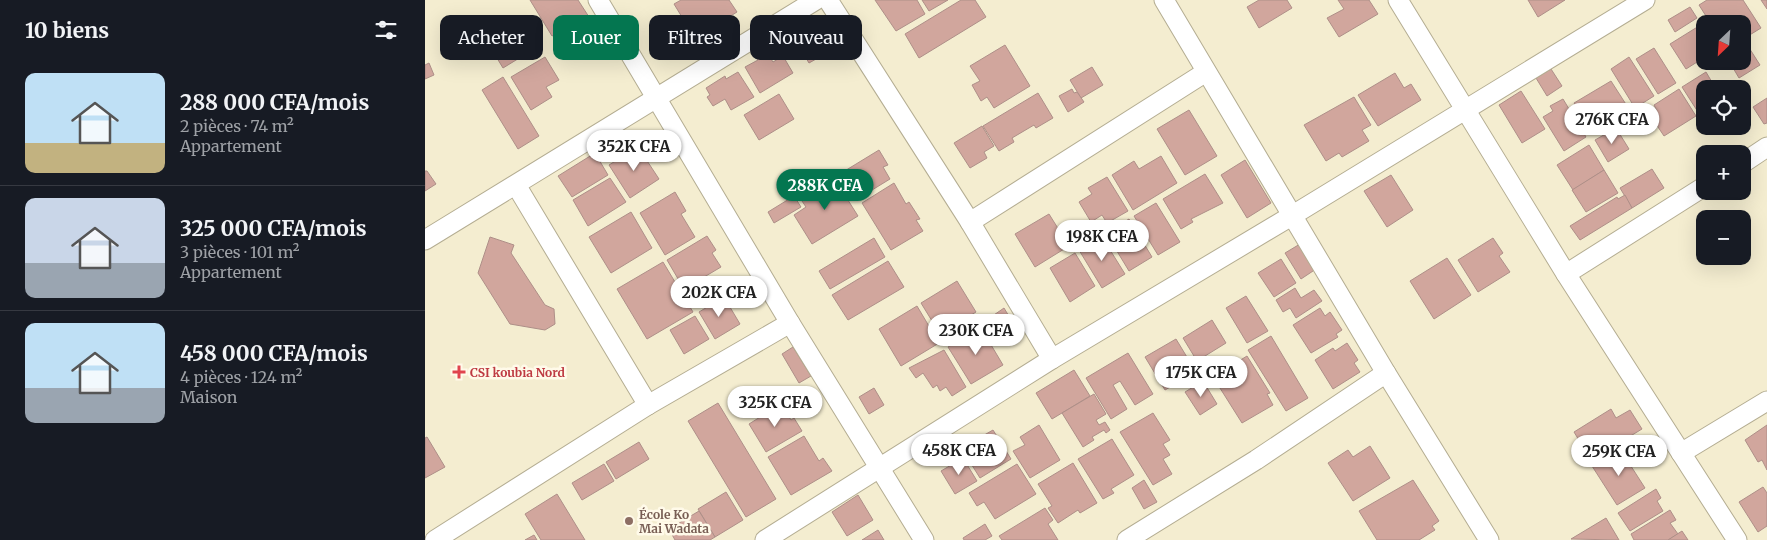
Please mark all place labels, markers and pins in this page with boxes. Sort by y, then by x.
pin: 276K CFA [1560,102,1664,145]
pin: 352K CFA [582,130,686,172]
pin: 288K CFA [773,168,877,211]
pin: 198K CFA [1050,220,1154,262]
pin: 202K CFA [667,276,771,318]
pin: 230K CFA [924,314,1028,356]
pin: 175K CFA [1149,356,1253,398]
marker: CSI koubia Nord [452,365,466,379]
place label: CSI koubia Nord [470,365,566,380]
pin: 325K CFA [723,386,827,428]
pin: 458K CFA [907,434,1011,476]
pin: 259K CFA [1567,434,1671,477]
place label: École Ko Mai Wadata [639,506,709,536]
marker: École Ko Mai Wadata [623,515,635,527]

